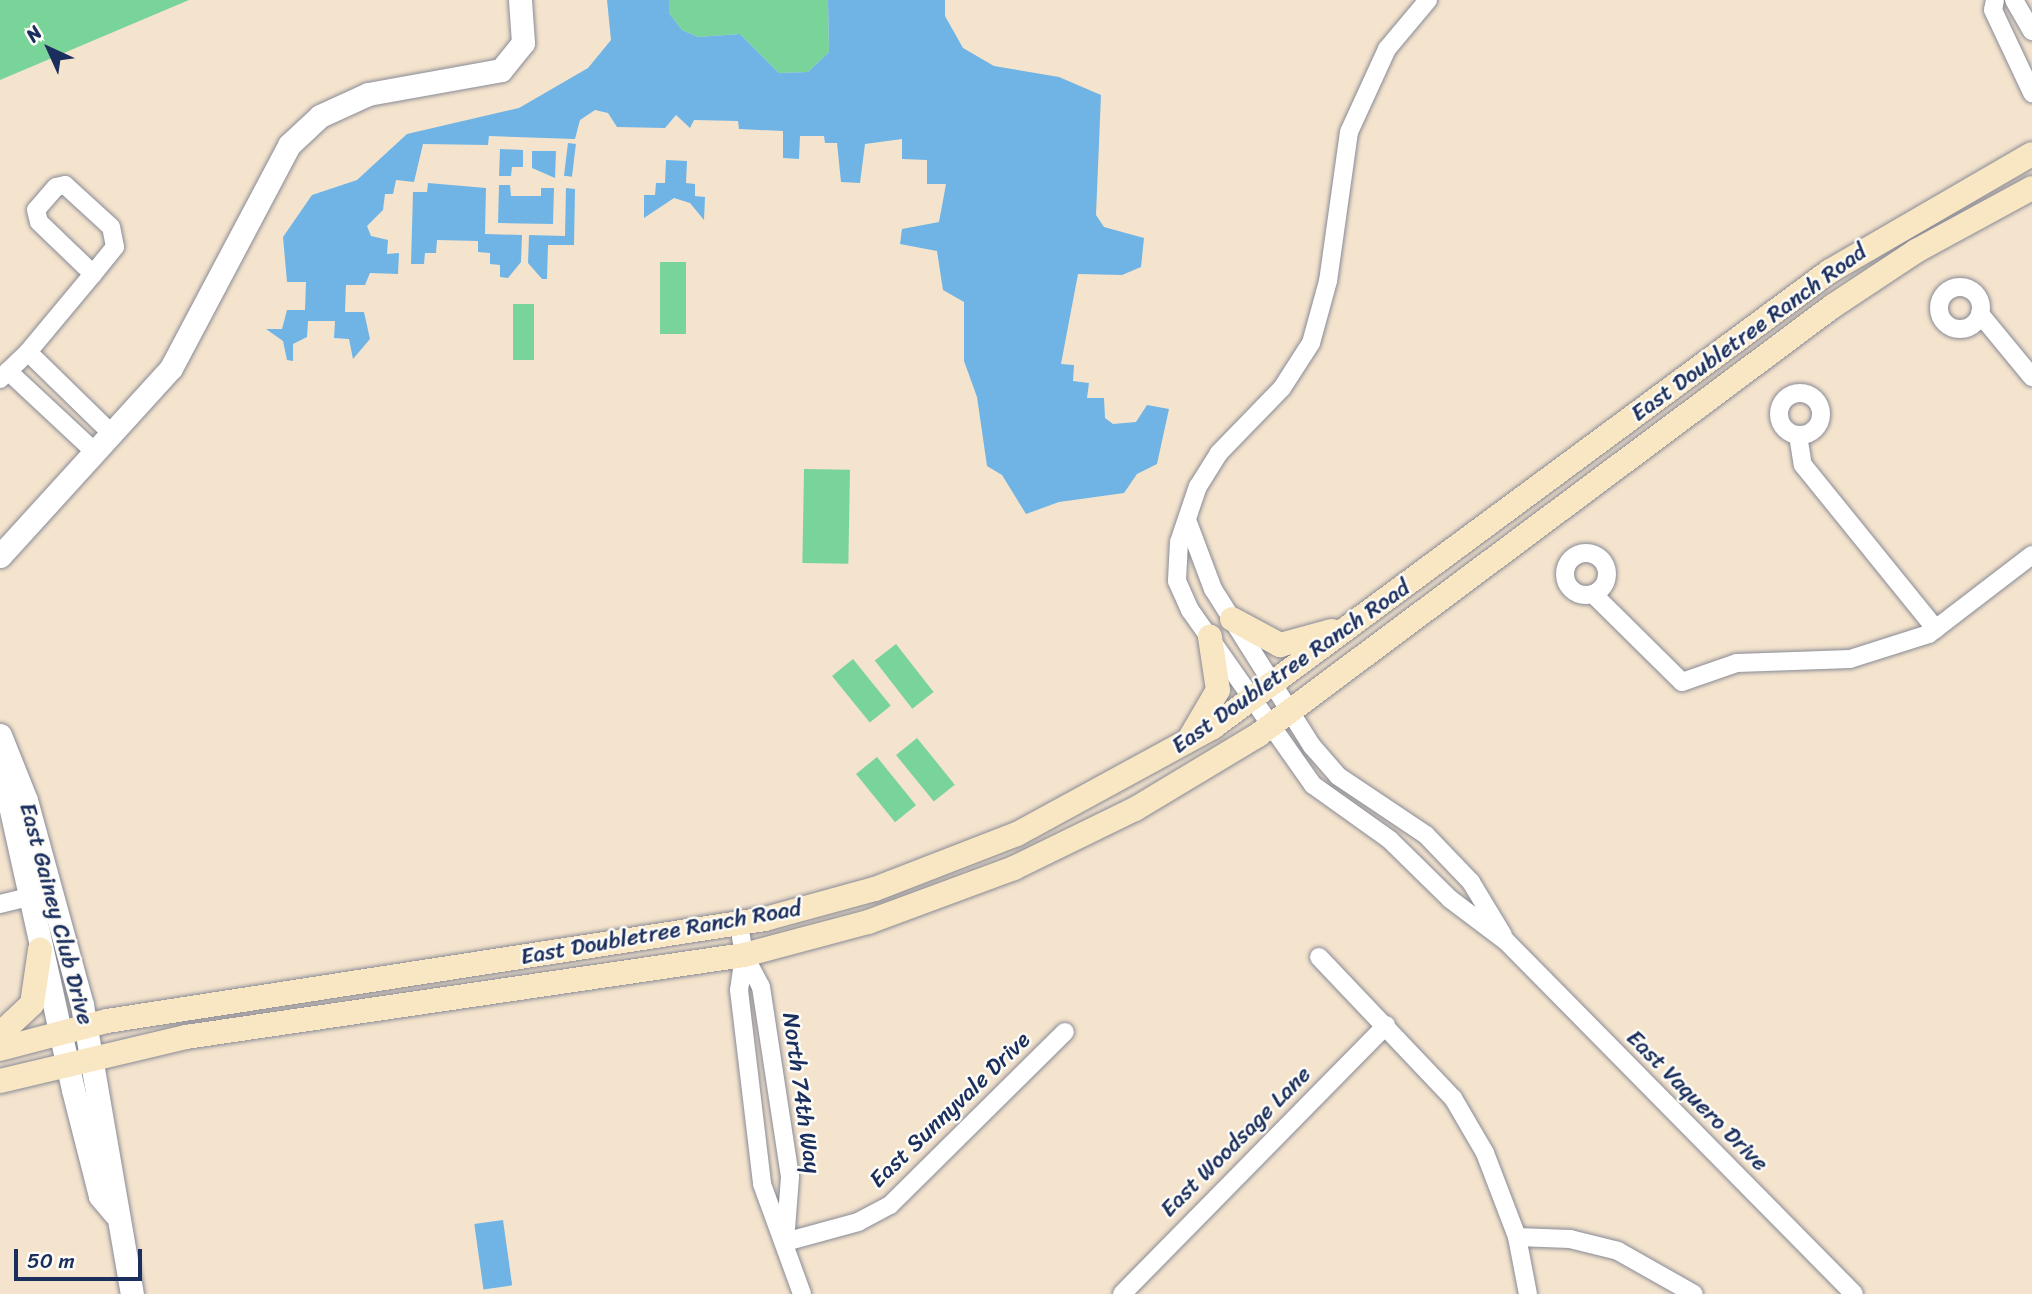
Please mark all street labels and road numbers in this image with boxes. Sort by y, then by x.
street label: East Doubletree Ranch Road [1626,238,1872,428]
street label: East Doubletree Ranch Road [1167,574,1415,760]
street label: East Gainey Club Drive [13,800,99,1028]
street label: East Doubletree Ranch Road [519,895,803,971]
street label: North 74th Way [776,1011,826,1175]
street label: East Vaquero Drive [1621,1025,1773,1177]
street label: East Sunnyvale Drive [864,1026,1036,1194]
street label: East Woodsage Lane [1155,1061,1317,1223]

